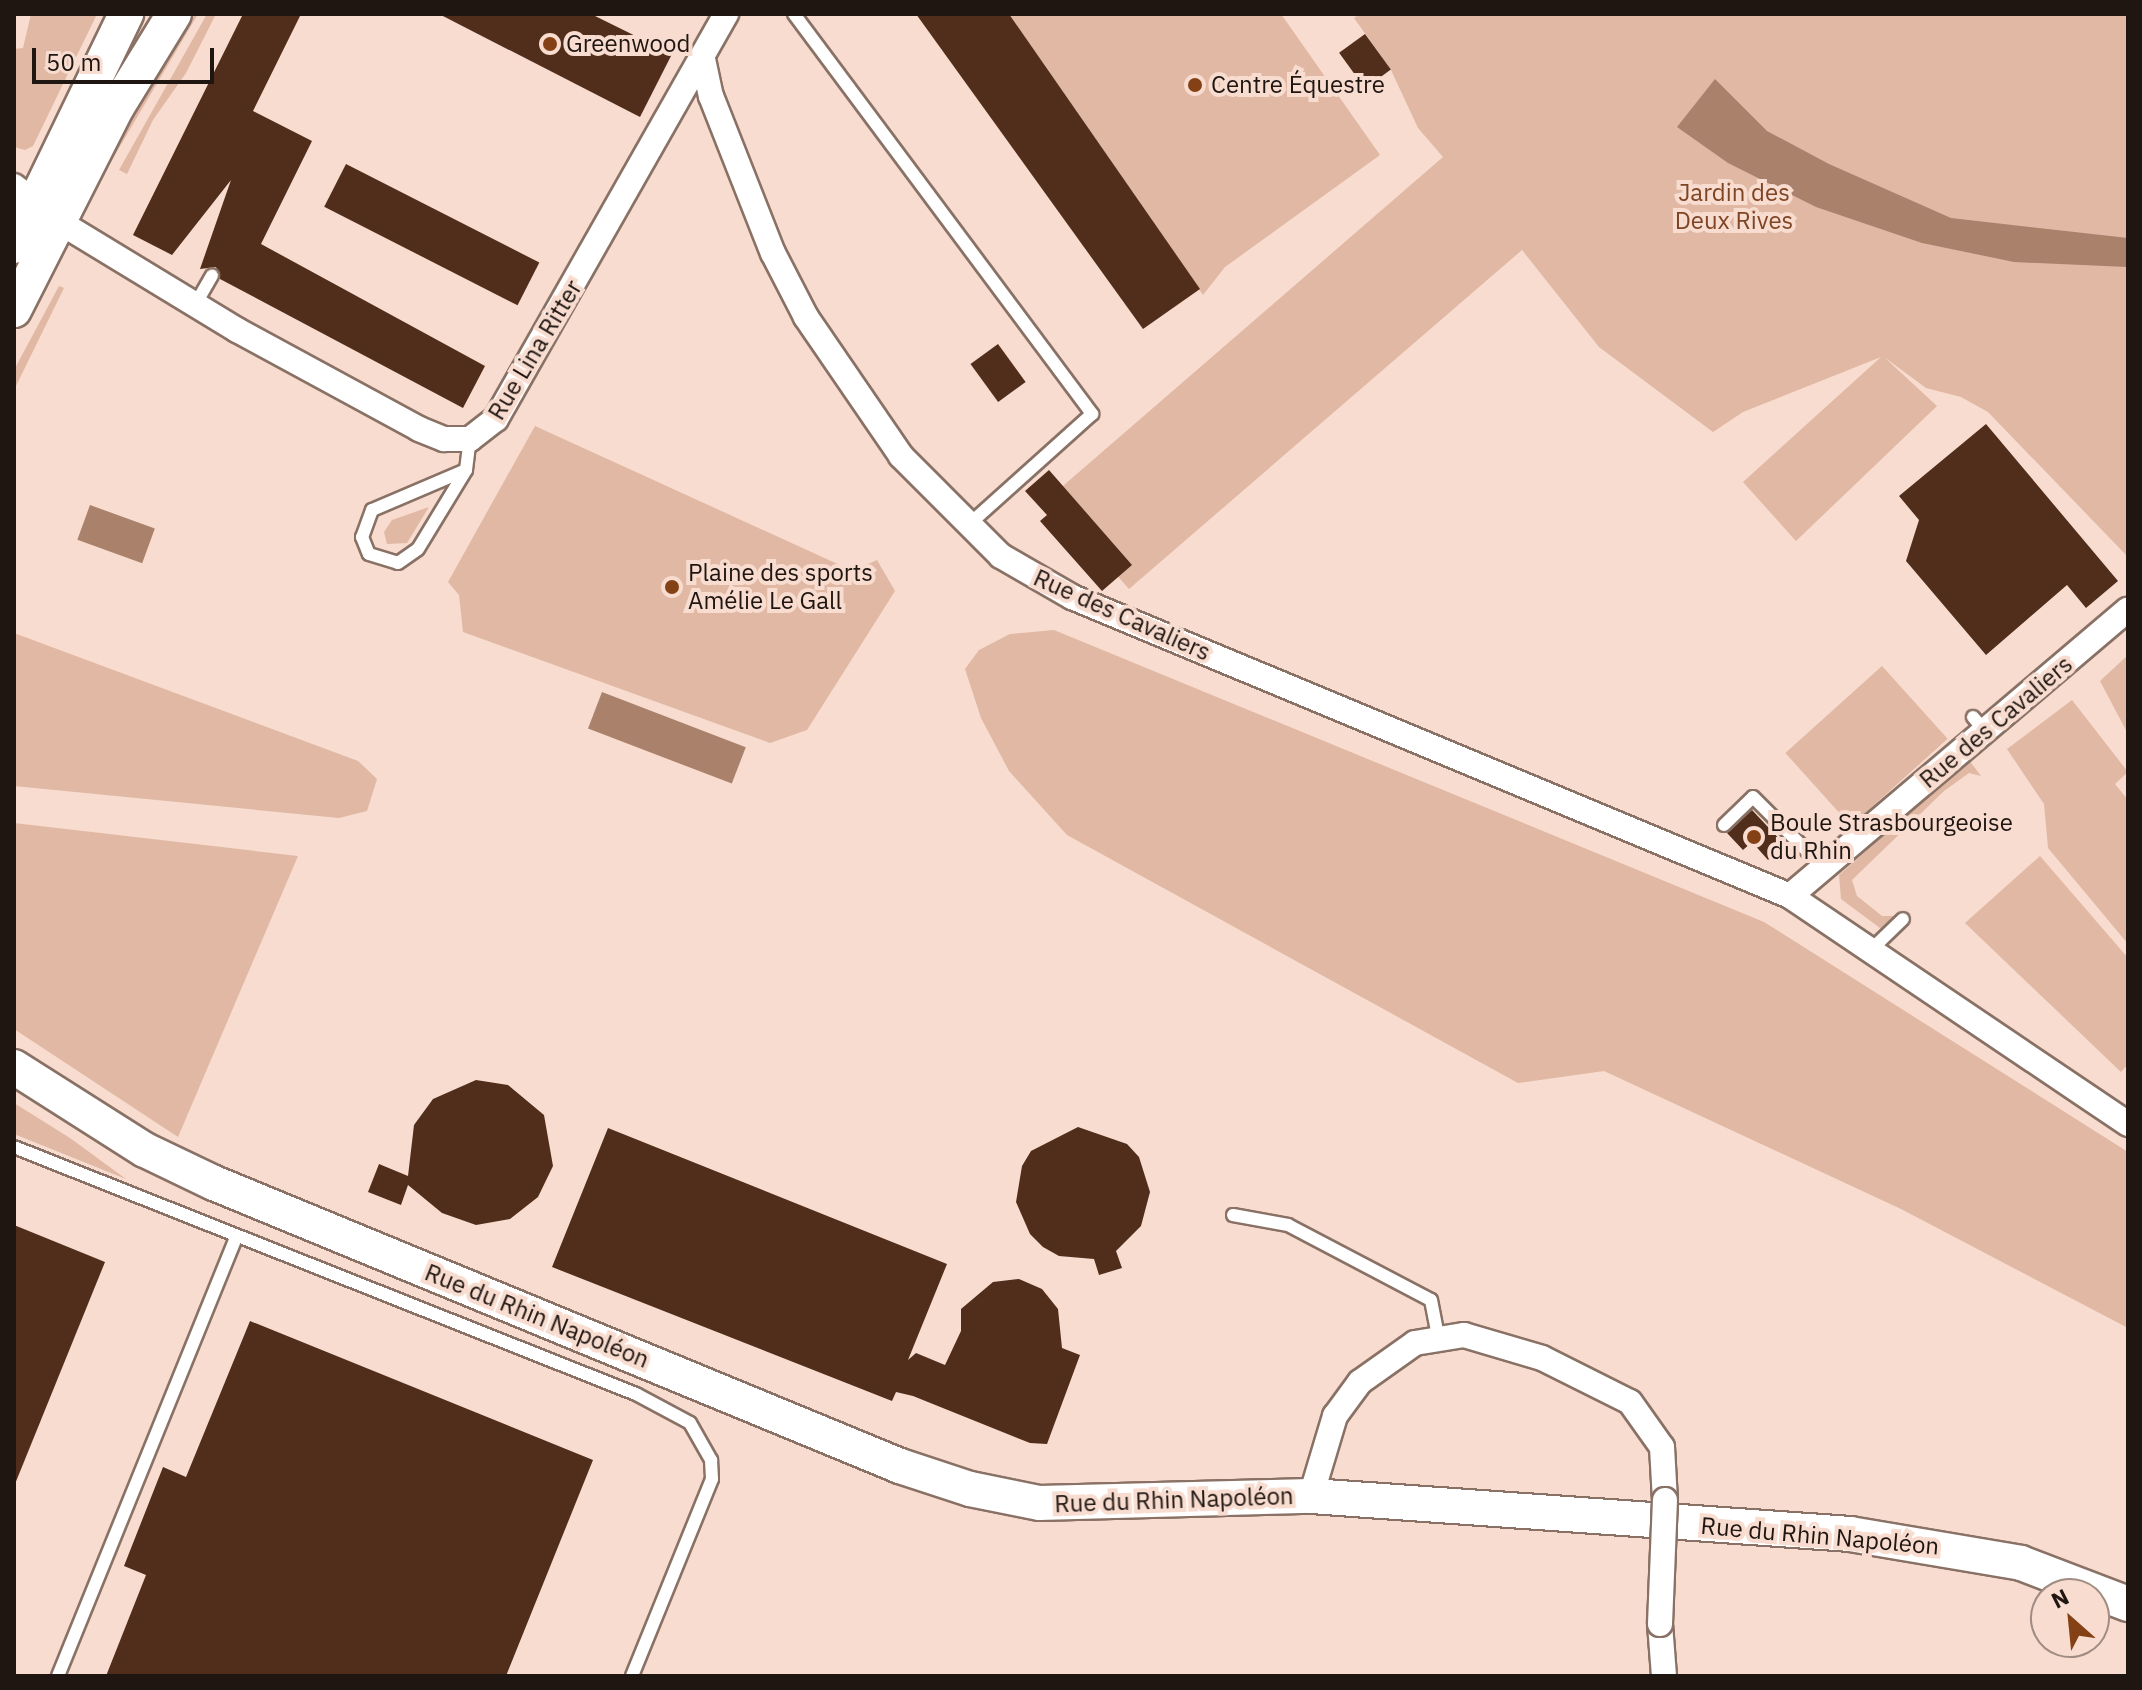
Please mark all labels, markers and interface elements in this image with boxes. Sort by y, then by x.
place label: Greenwood [566,30,690,58]
scale bar [36,32,218,82]
marker: Greenwood [541,35,559,53]
text: 50 m [46,46,101,78]
place label: Centre Équestre [1211,71,1385,99]
marker: Centre Équestre [1186,76,1204,94]
park label: Jardin des Deux Rives [1675,179,1793,235]
street label: Rue Lina Ritter [482,275,588,425]
place label: Plaine des sports Amélie Le Gall [688,559,873,615]
street label: Rue des Cavaliers [1029,563,1215,667]
marker: Plaine des sports Amélie Le Gall [663,578,681,596]
street label: Rue des Cavaliers [1914,650,2078,794]
place label: Boule Strasbourgeoise du Rhin [1770,809,2013,865]
marker: Boule Strasbourgeoise du Rhin [1745,828,1763,846]
street label: Rue du Rhin Napoléon [421,1258,653,1374]
street label: Rue du Rhin Napoléon [1054,1481,1294,1519]
street label: Rue du Rhin Napoléon [1700,1511,1940,1561]
north arrow [2030,1578,2110,1658]
text: N [2046,1581,2073,1614]

